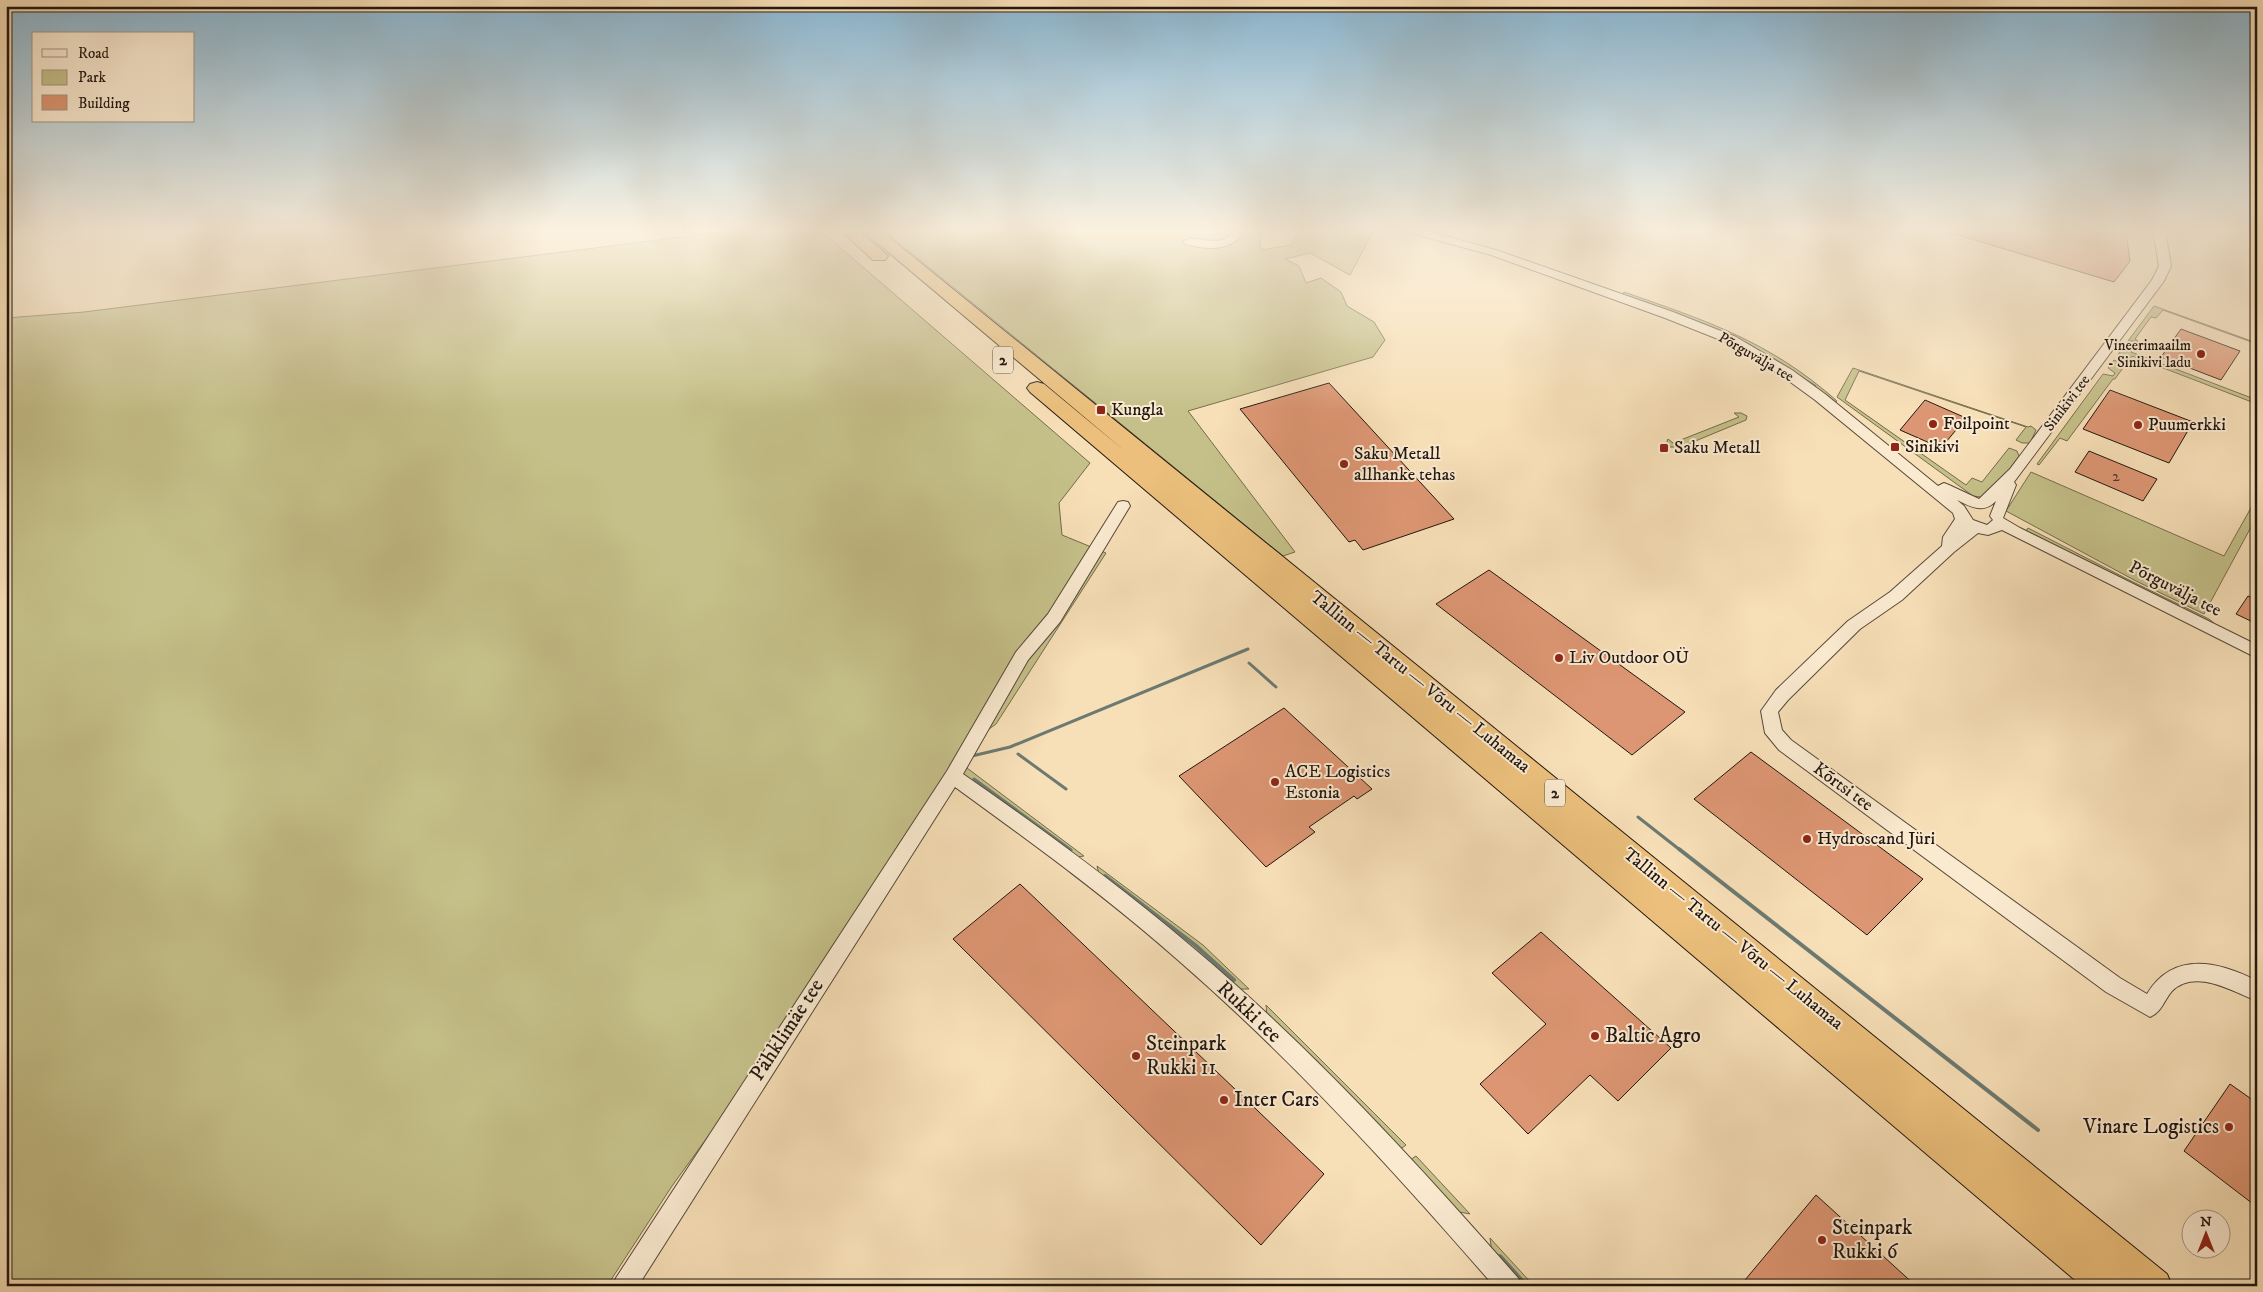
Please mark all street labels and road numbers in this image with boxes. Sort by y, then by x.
street label: Põrguvälja tee [1715,328,1797,386]
road number: 2 [993,346,1013,374]
street label: Sinikivi tee [2040,371,2094,435]
street label: Põrguvälja tee [2125,556,2225,622]
street label: Tallinn — Tartu — Võru — Luhamaa [1305,586,1535,778]
street label: Kõrtsi tee [1809,758,1877,816]
road number: 2 [1545,780,1565,806]
street label: Tallinn — Tartu — Võru — Luhamaa [1618,843,1848,1035]
street label: Pähklimäe tee [744,974,830,1086]
street label: Rukki tee [1211,976,1287,1049]

